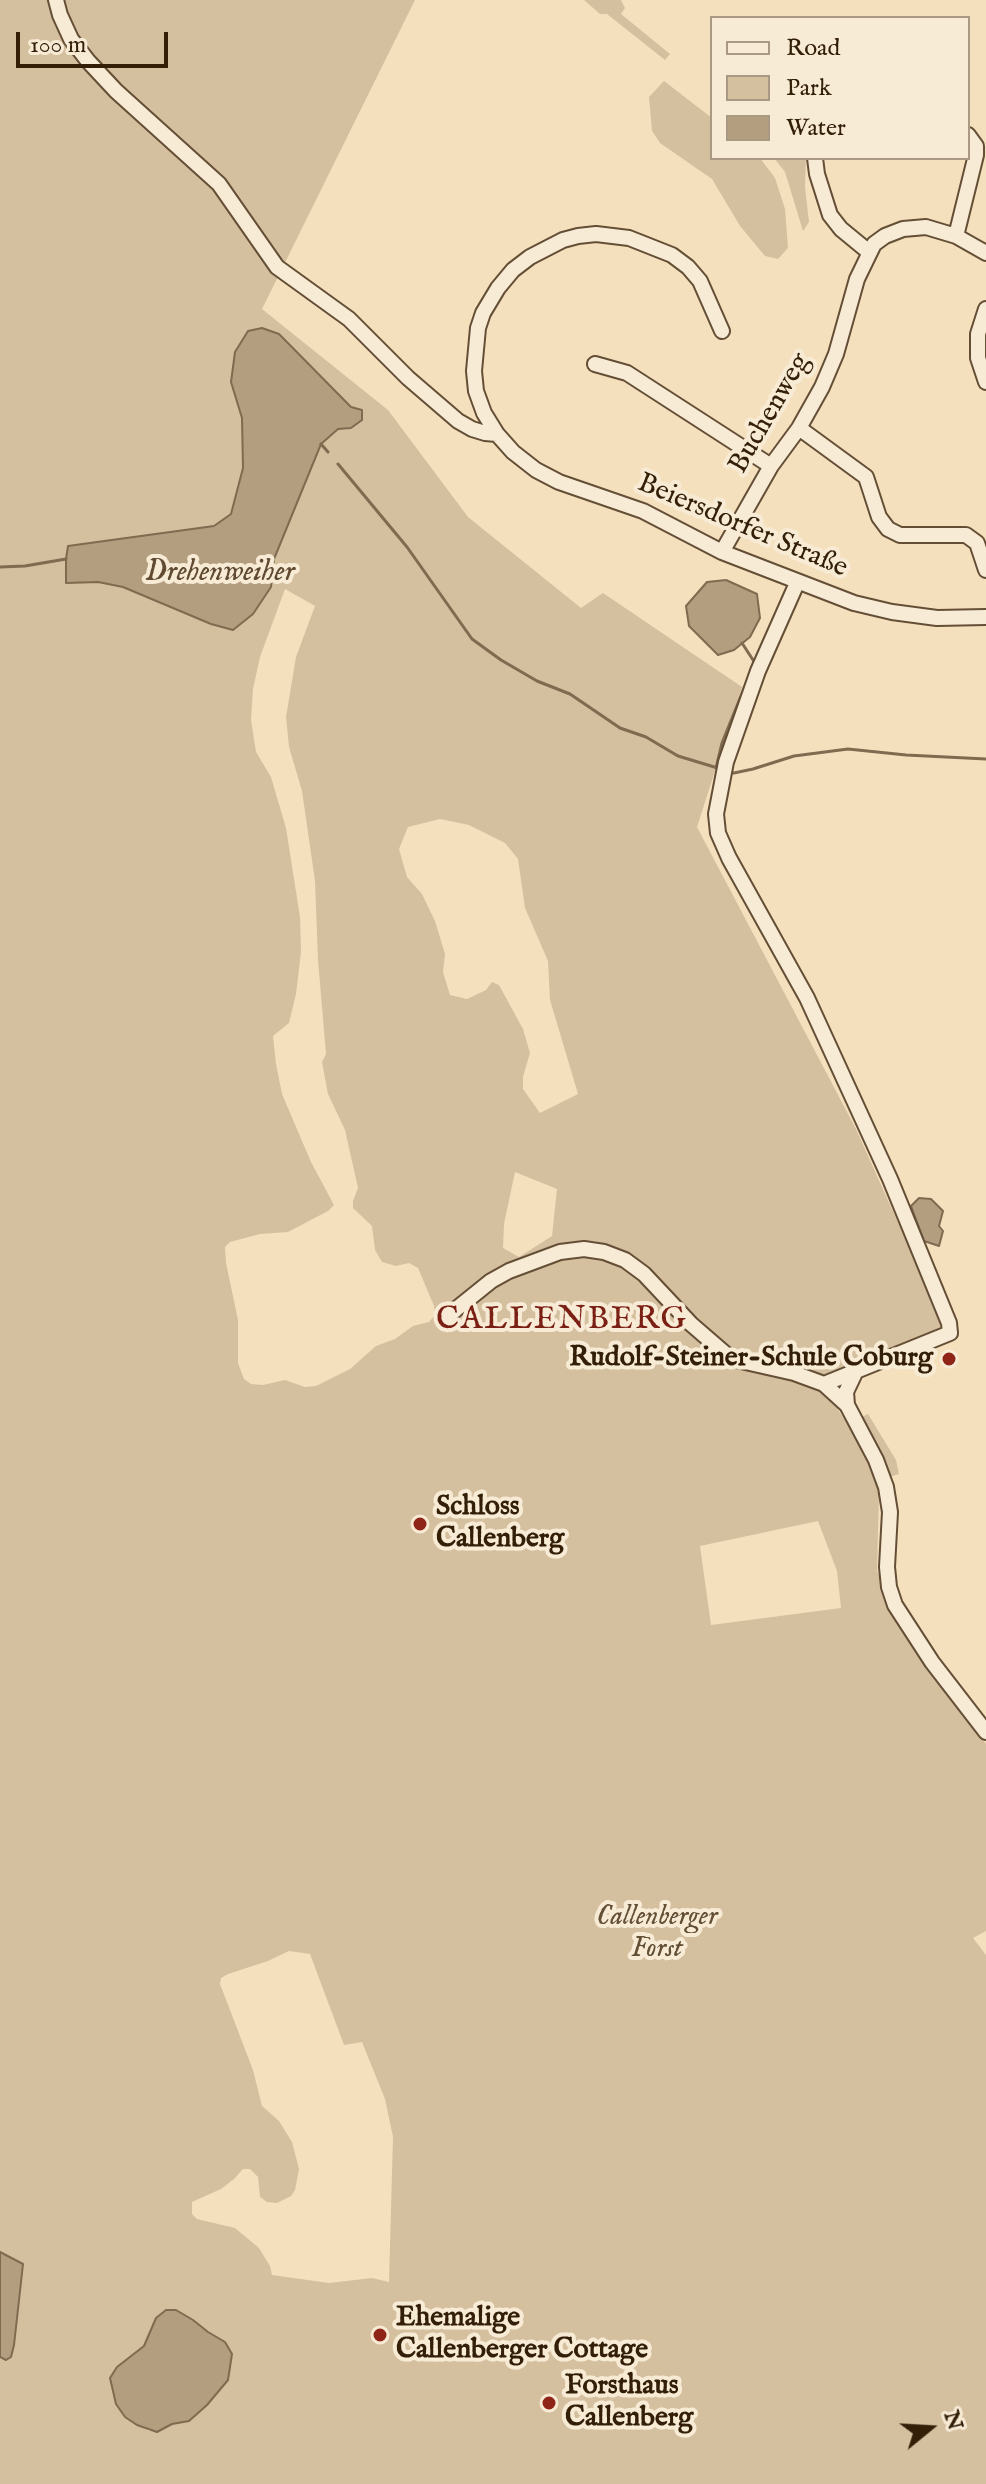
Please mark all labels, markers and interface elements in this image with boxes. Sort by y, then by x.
scale bar [20,16,172,66]
legend [710,16,970,160]
text: 100 m [30,30,86,61]
text: Road [786,33,840,64]
text: Park [786,73,832,104]
text: Water [786,113,846,144]
street label: Buchenweg [723,348,819,480]
street label: Beiersdorfer Straße [632,468,852,586]
water label: Drehenweiher [145,556,295,592]
district label: CALLENBERG [436,1302,688,1340]
place label: Rudolf-Steiner-Schule Coburg [569,1342,933,1376]
marker: Rudolf-Steiner-Schule Coburg [940,1350,958,1368]
place label: Schloss Callenberg [436,1491,564,1557]
marker: Schloss Callenberg [411,1515,429,1533]
park label: Callenberger Forst [596,1901,718,1967]
place label: Ehemalige Callenberger Cottage [396,2302,648,2368]
marker: Ehemalige Callenberger Cottage [371,2326,389,2344]
place label: Forsthaus Callenberg [565,2370,693,2436]
north arrow [890,2388,970,2468]
marker: Forsthaus Callenberg [540,2394,558,2412]
text: N [937,2407,969,2434]

